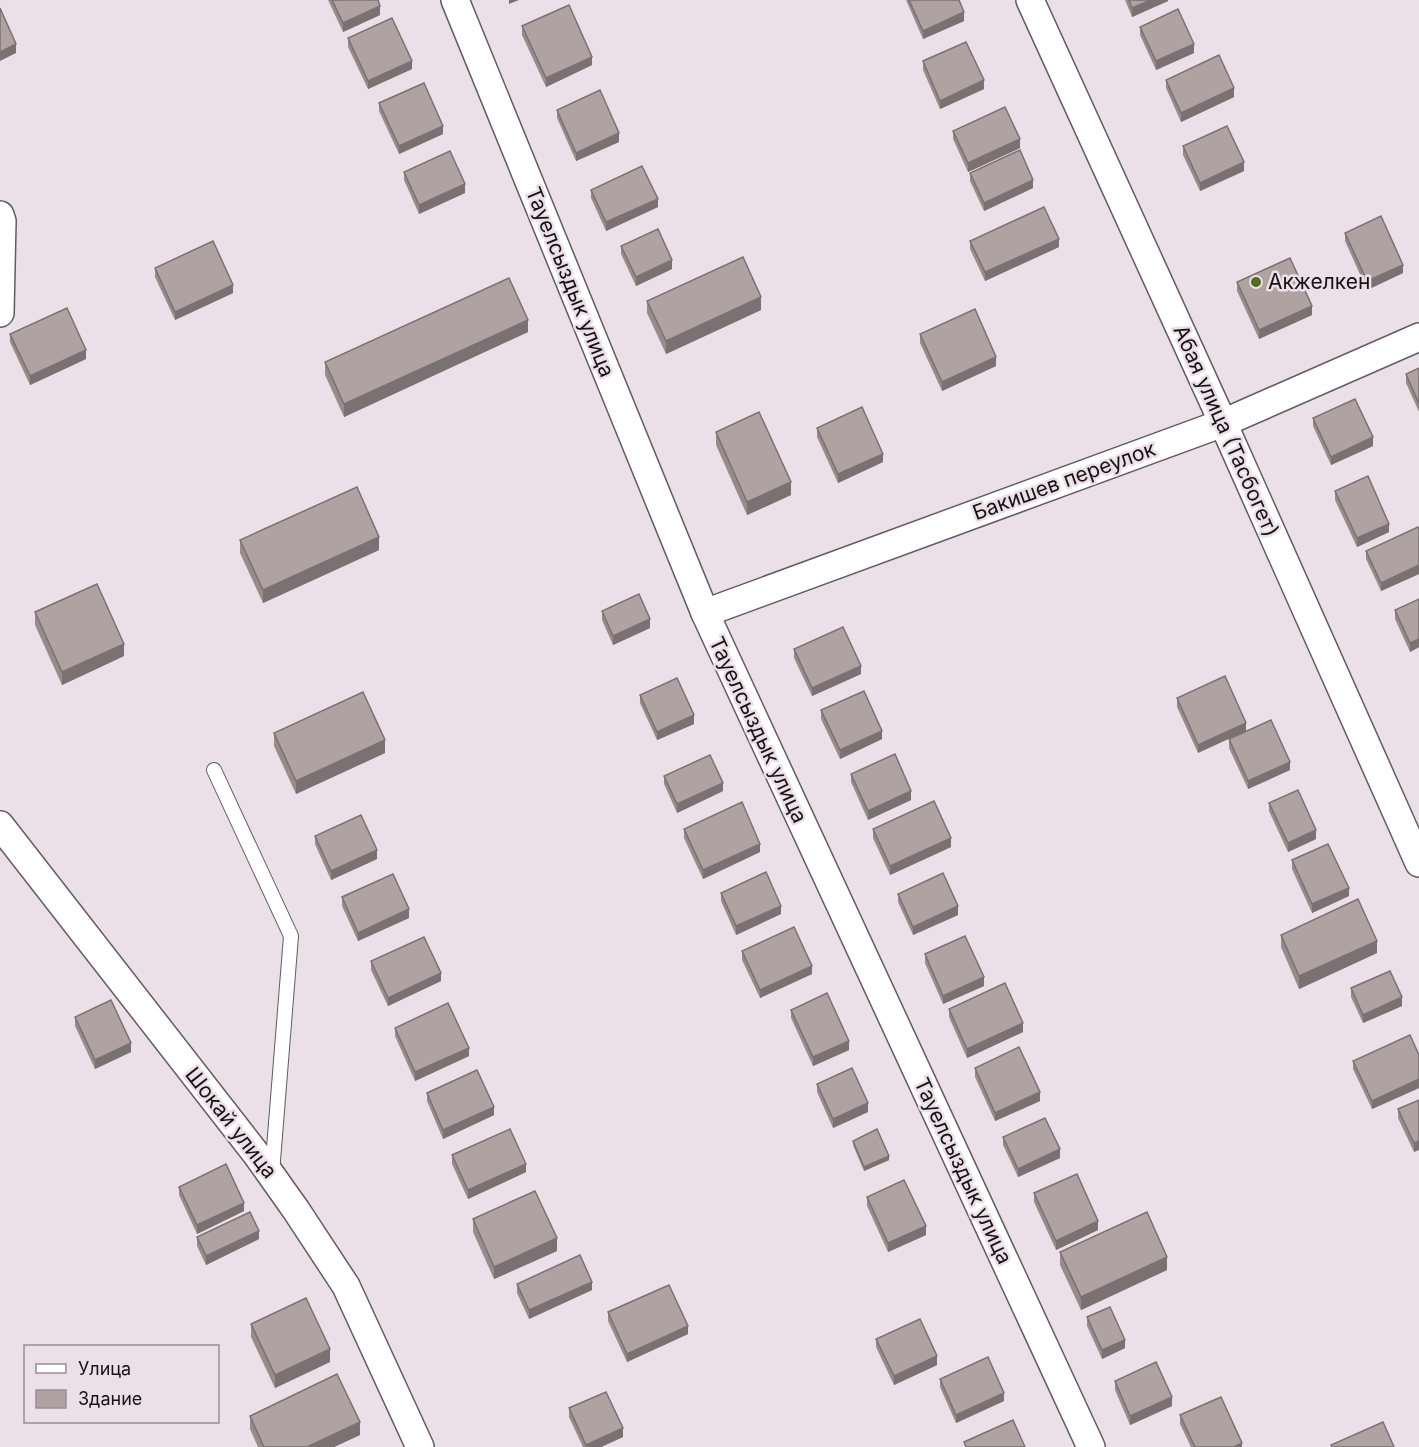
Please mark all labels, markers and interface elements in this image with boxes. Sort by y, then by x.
street label: Тауелсыздык улица [521,183,620,380]
place label: Акжелкен [1268,269,1370,294]
marker: Акжелкен [1249,275,1263,289]
street label: Абая улица (Тасбогет) [1168,321,1284,540]
street label: Бакишев переулок [969,436,1159,525]
street label: Тауелсыздык улица [704,633,813,827]
street label: Шокай улица [180,1062,282,1183]
street label: Тауелсыздык улица [909,1074,1018,1268]
legend [24,1345,219,1423]
text: Улица [78,1358,131,1379]
text: Здание [78,1388,142,1409]

